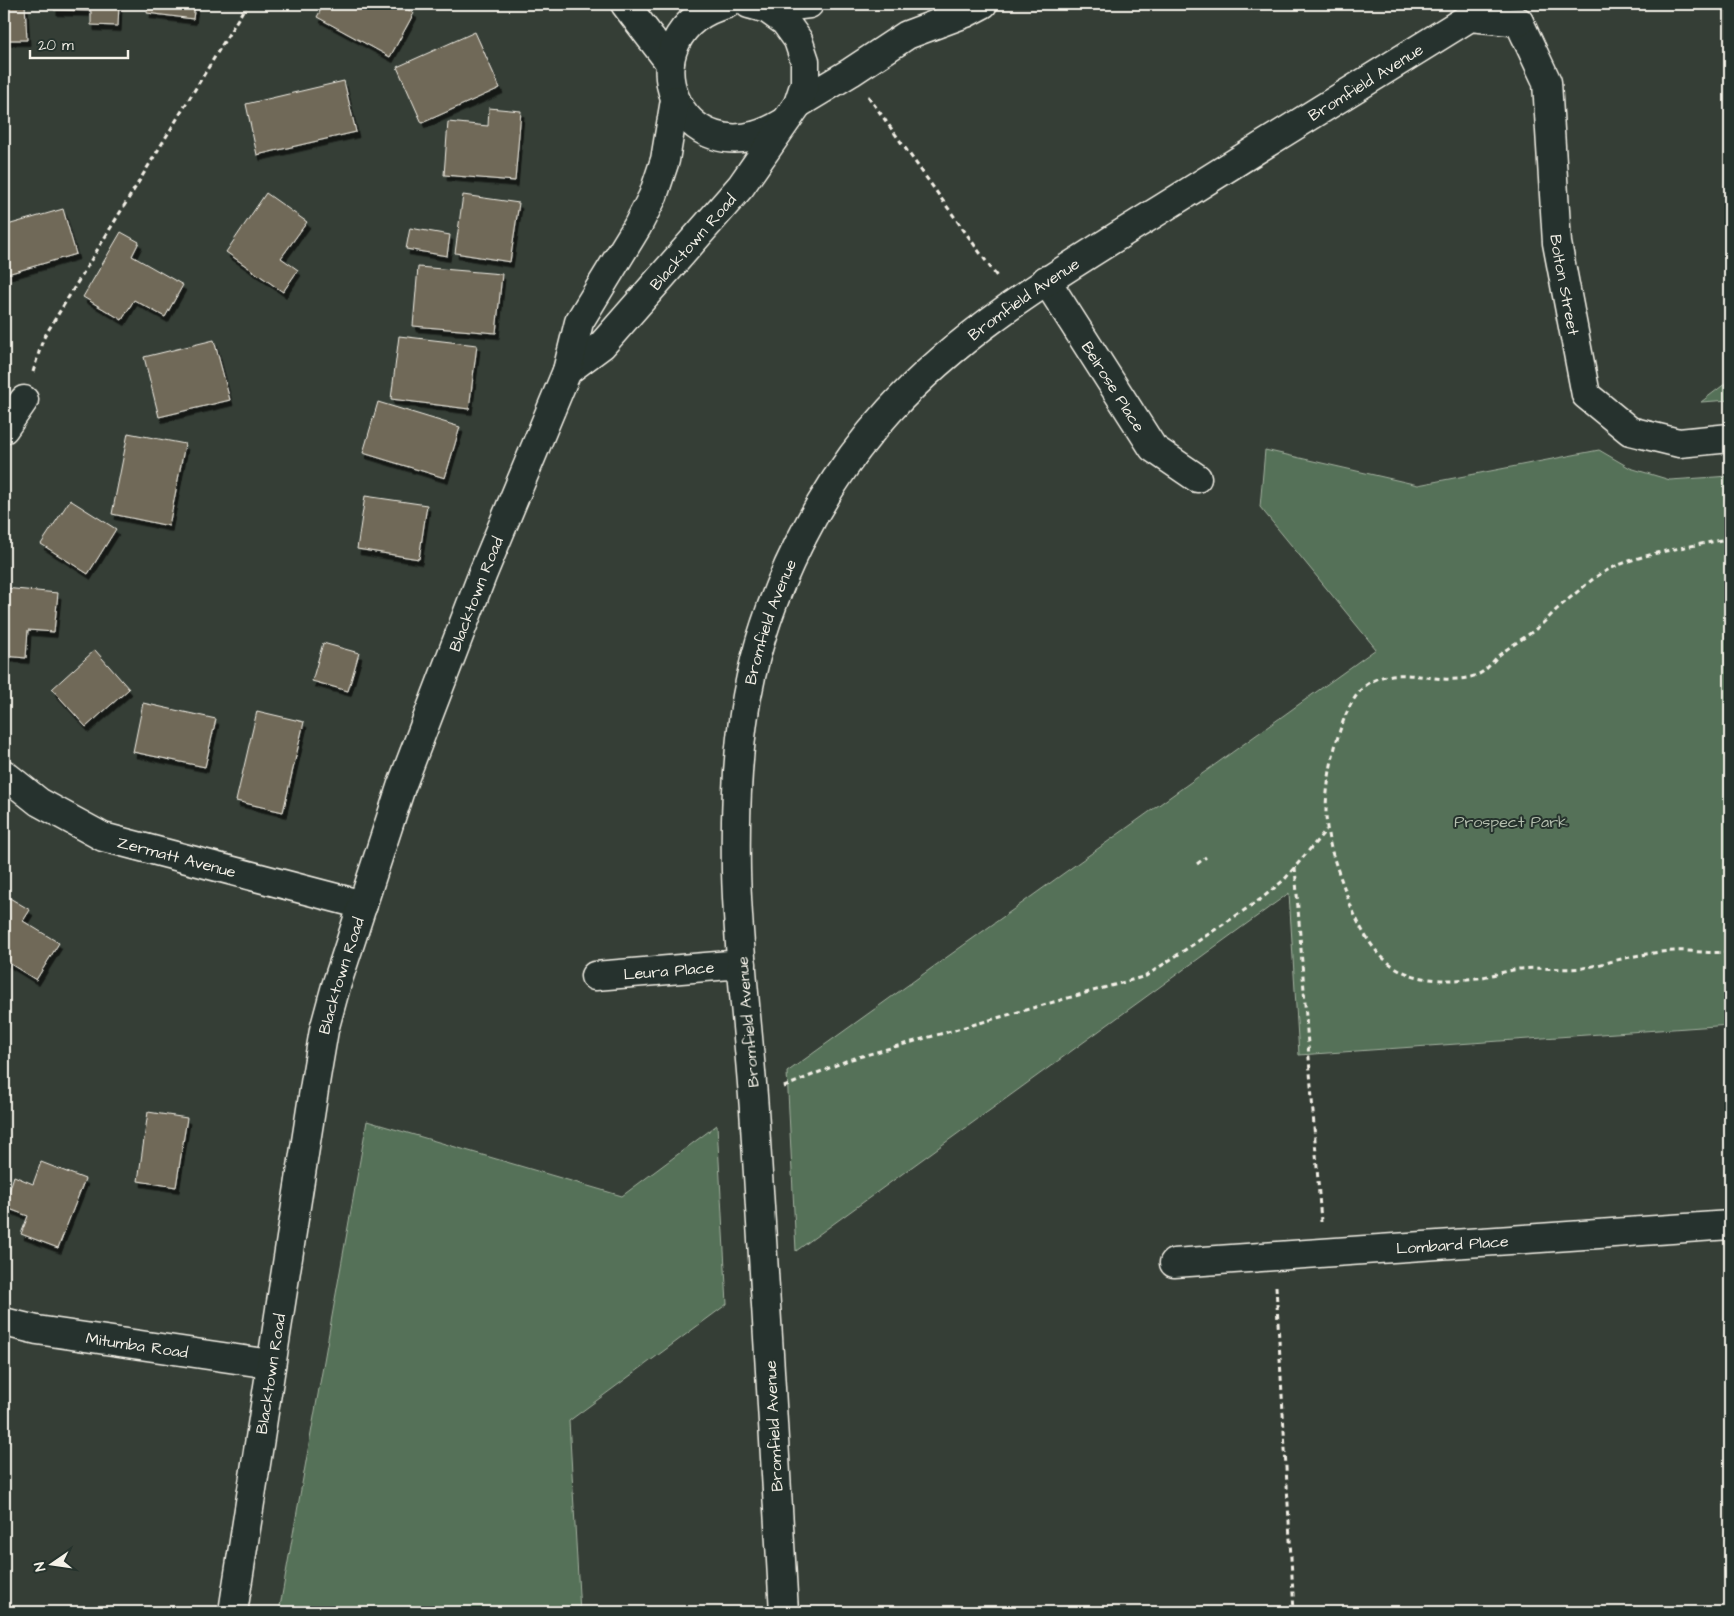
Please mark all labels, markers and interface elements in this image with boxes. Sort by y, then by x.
scale bar [30,28,128,60]
text: 20 m [38,35,74,56]
street label: Bromfield Avenue [1304,38,1428,127]
street label: Blacktown Road [645,189,741,295]
street label: Bolton Street [1544,234,1584,338]
street label: Bromfield Avenue [963,253,1084,346]
street label: Belrose Place [1076,337,1150,436]
street label: Blacktown Road [444,534,509,655]
street label: Bromfield Avenue [740,555,802,687]
park label: Prospect Park [1454,811,1568,833]
street label: Zermatt Avenue [115,831,239,883]
street label: Blacktown Road [313,914,370,1037]
street label: Bromfield Avenue [731,955,765,1088]
street label: Leura Place [623,956,715,986]
street label: Lombard Place [1395,1230,1510,1260]
street label: Blacktown Road [251,1312,291,1436]
street label: Mitumba Road [84,1327,189,1364]
street label: Bromfield Avenue [760,1359,788,1492]
north arrow [28,1538,78,1588]
text: N [30,1560,51,1573]

